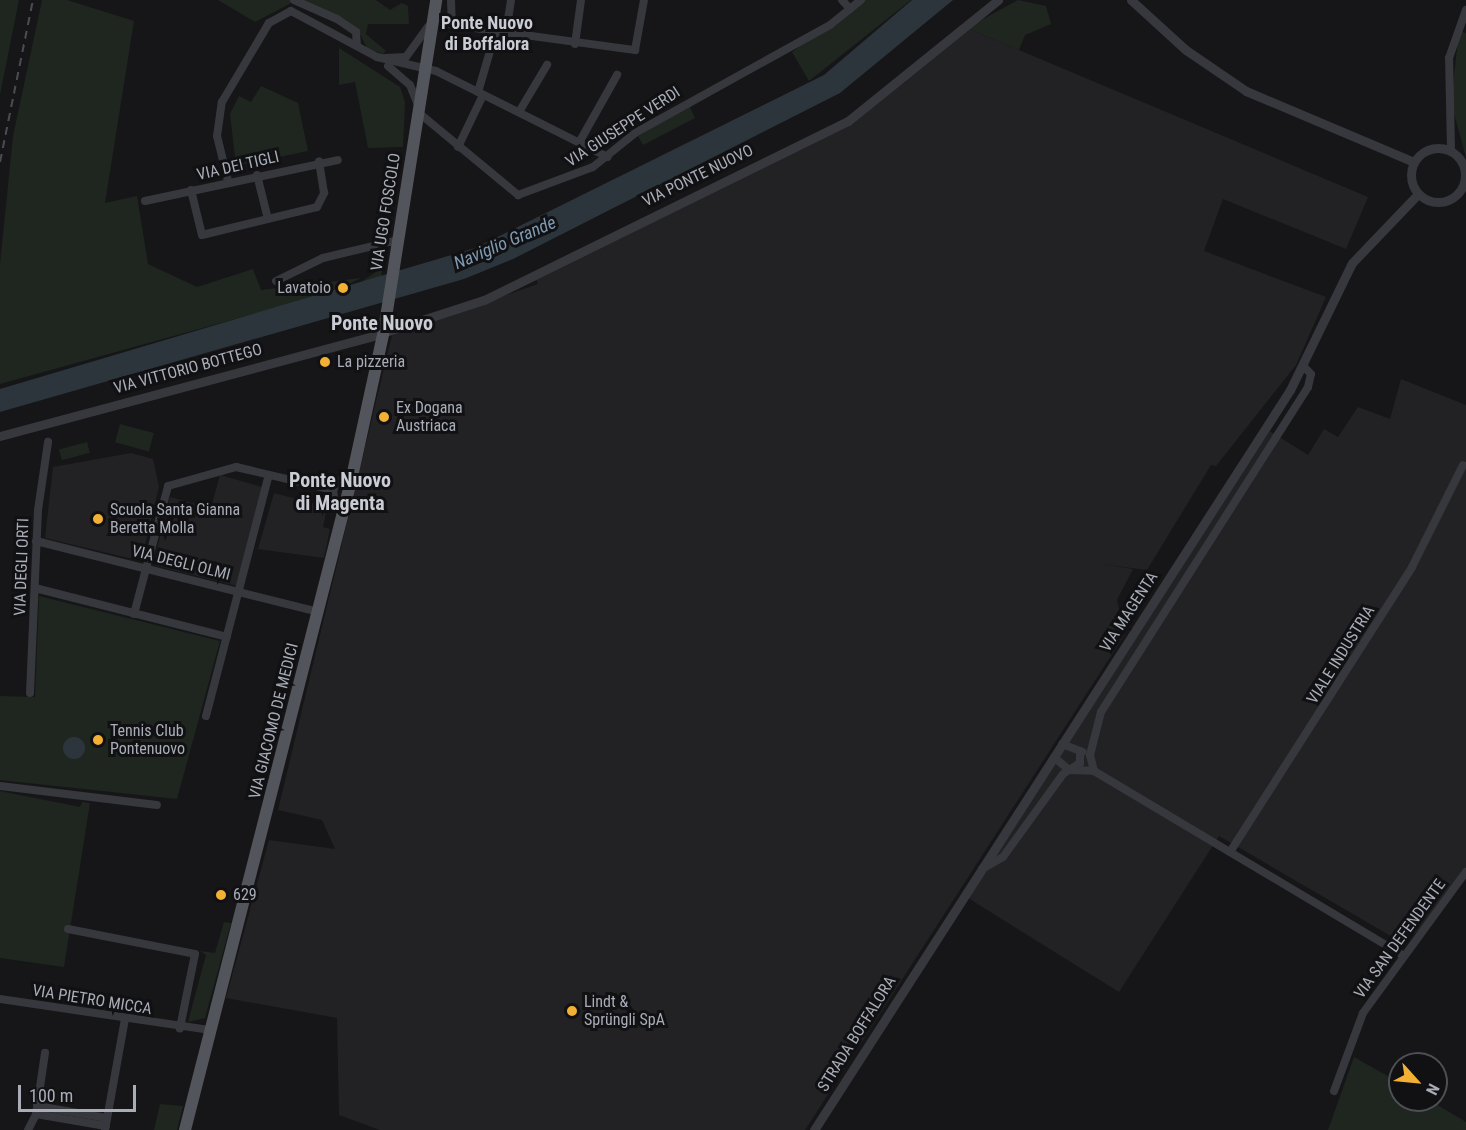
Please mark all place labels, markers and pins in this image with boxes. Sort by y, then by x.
place label: Lavatoio [277,278,331,298]
marker: Lavatoio [336,281,350,295]
place label: La pizzeria [337,352,405,372]
marker: La pizzeria [318,355,332,369]
place label: Ex Dogana Austriaca [396,398,463,436]
marker: Ex Dogana Austriaca [377,410,391,424]
place label: Scuola Santa Gianna Beretta Molla [110,500,240,538]
marker: Scuola Santa Gianna Beretta Molla [91,512,105,526]
place label: Tennis Club Pontenuovo [110,721,185,759]
marker: Tennis Club Pontenuovo [91,733,105,747]
place label: 629 [233,885,257,905]
marker: 629 [214,888,228,902]
place label: Lindt & Sprüngli SpA [584,992,665,1030]
marker: Lindt & Sprüngli SpA [565,1004,579,1018]

